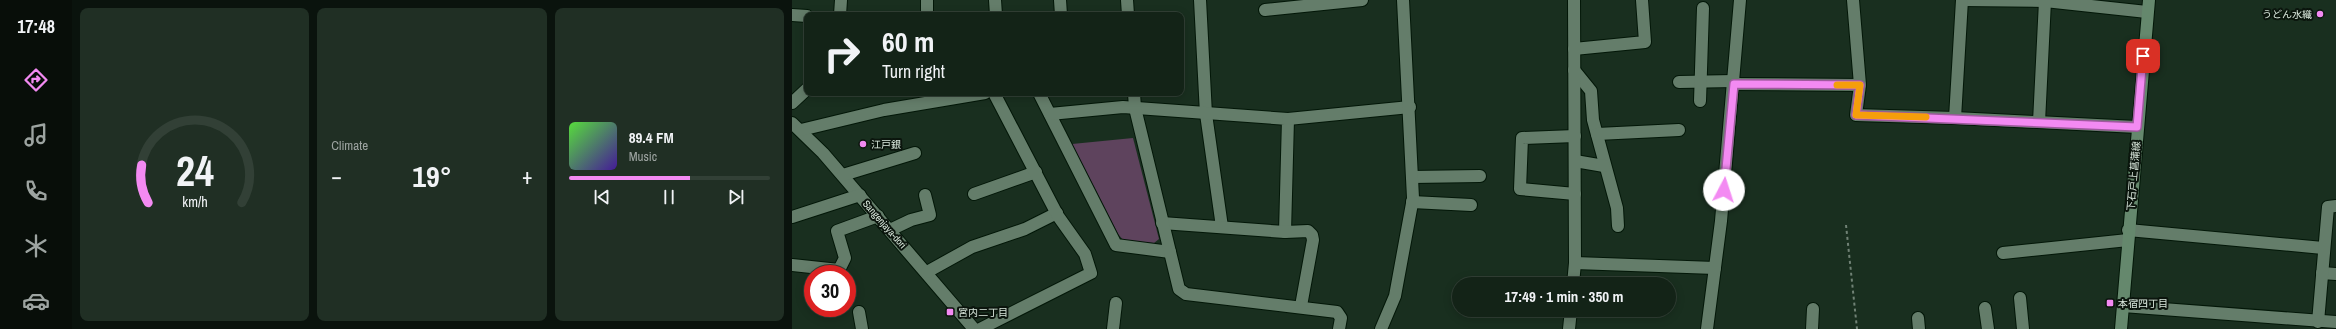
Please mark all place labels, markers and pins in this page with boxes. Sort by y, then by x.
place label: うどん水織 [2262,8,2312,21]
marker: うどん水織 [2315,9,2325,19]
pin [2126,39,2160,73]
place label: 江戸銀 [871,138,901,151]
marker: 江戸銀 [858,139,868,149]
place label: 本宿四丁目 [2118,297,2168,310]
marker: 本宿四丁目 [2105,298,2115,308]
place label: 宮内二丁目 [958,306,1008,319]
marker: 宮内二丁目 [945,307,955,317]

